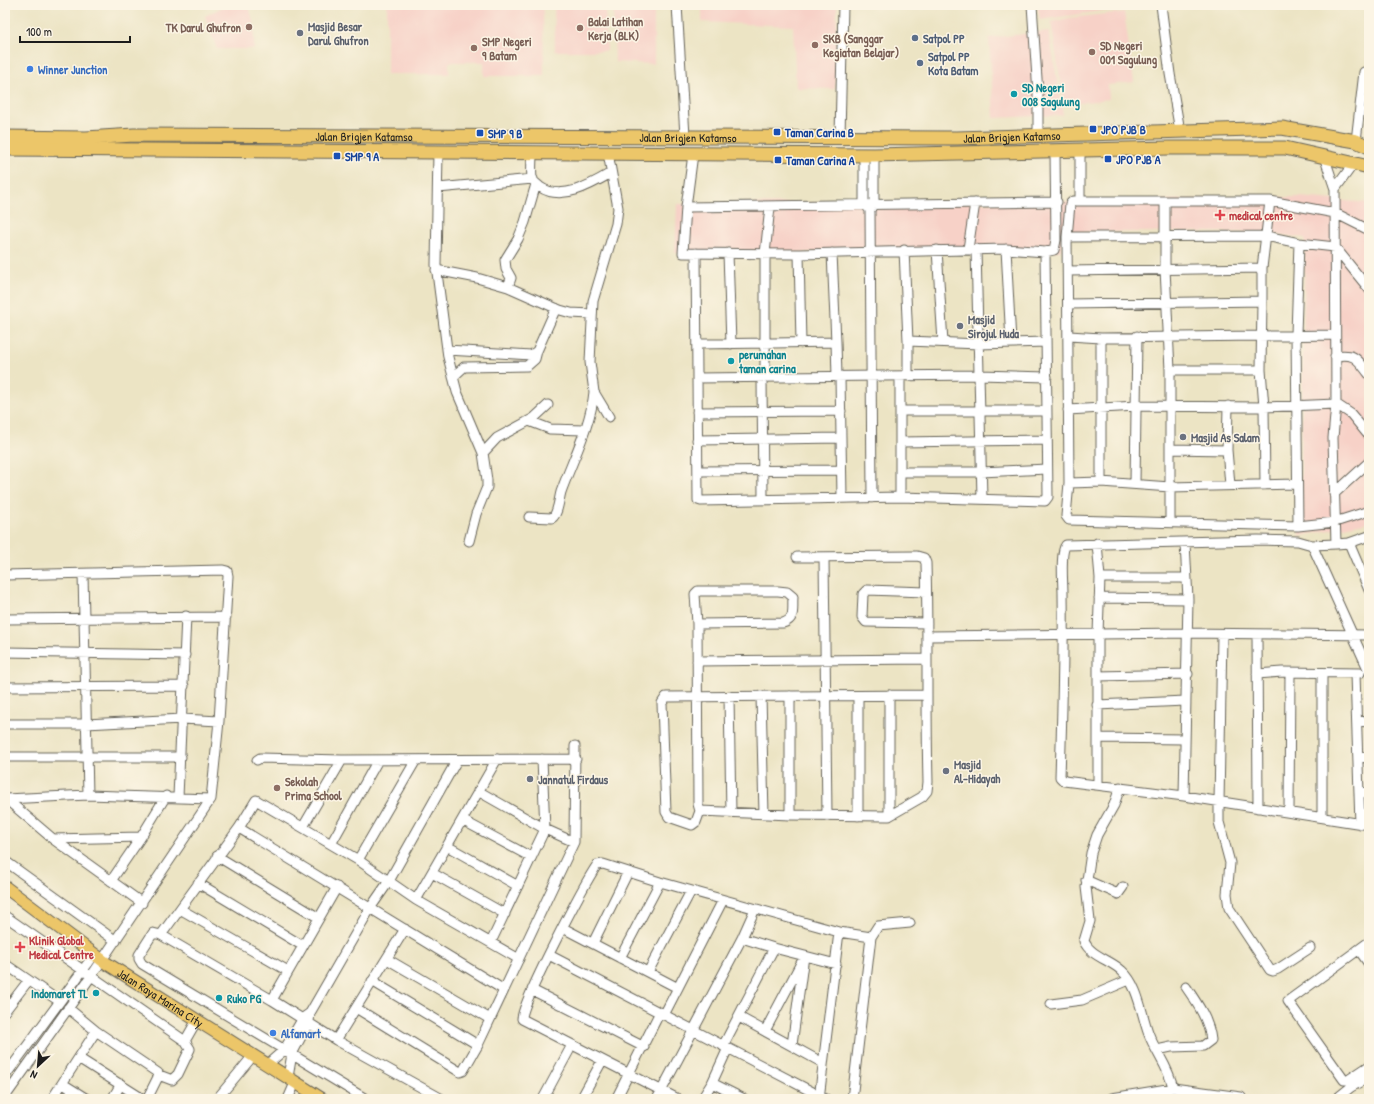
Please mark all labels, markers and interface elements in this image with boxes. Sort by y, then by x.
place label: Balai Latihan Kerja (BLK) [588,13,644,44]
scale bar [20,18,130,44]
place label: Masjid Besar Darul Ghufron [308,18,369,49]
place label: TK Darul Ghufron [165,19,242,36]
marker: TK Darul Ghufron [244,22,254,32]
text: 100 m [26,23,52,40]
marker: Balai Latihan Kerja (BLK) [575,23,585,33]
marker: Masjid Besar Darul Ghufron [295,28,305,38]
place label: SKB (Sanggar Kegiatan Belajar) [823,30,899,62]
place label: Satpol PP [923,30,965,48]
place label: SMP Negeri 9 Batam [482,33,532,64]
marker: Satpol PP [910,33,920,43]
place label: SD Negeri 001 Sagulung [1100,37,1158,69]
marker: SKB (Sanggar Kegiatan Belajar) [810,40,820,50]
marker: SMP Negeri 9 Batam [469,43,479,53]
marker: SD Negeri 001 Sagulung [1087,47,1097,57]
place label: Satpol PP Kota Batam [928,48,979,79]
marker: Satpol PP Kota Batam [915,58,925,68]
place label: Winner Junction [38,61,108,78]
marker: Winner Junction [25,64,35,74]
place label: SD Negeri 008 Sagulung [1022,79,1080,111]
marker: SD Negeri 008 Sagulung [1009,89,1019,99]
place label: JPO PJB B [1101,121,1146,138]
place label: Taman Carina B [784,124,854,141]
marker: JPO PJB B [1088,124,1098,134]
place label: SMP 9 B [488,125,522,142]
street label: Jalan Brigjen Katamso [963,126,1061,146]
street label: Jalan Brigjen Katamso [315,127,413,145]
marker: Taman Carina B [772,127,782,137]
marker: SMP 9 B [475,128,485,138]
street label: Jalan Brigjen Katamso [639,128,737,146]
place label: SMP 9 A [345,148,379,165]
marker: SMP 9 A [332,151,342,161]
place label: JPO PJB A [1116,151,1161,168]
place label: Taman Carina A [785,152,855,169]
marker: JPO PJB A [1103,154,1113,164]
marker: Taman Carina A [773,155,783,165]
place label: medical centre [1229,207,1293,224]
marker: medical centre [1214,209,1226,221]
place label: Masjid Sirojul Huda [968,311,1019,342]
marker: Masjid Sirojul Huda [955,321,965,331]
place label: perumahan taman carina [738,346,796,377]
marker: perumahan taman carina [726,356,736,366]
place label: Masjid As Salam [1191,429,1260,446]
marker: Masjid As Salam [1178,432,1188,442]
place label: Masjid Al-Hidayah [954,756,1001,788]
marker: Masjid Al-Hidayah [941,766,951,776]
place label: Jannatul Firdaus [538,771,609,788]
place label: Sekolah Prima School [285,773,343,804]
marker: Jannatul Firdaus [525,774,535,784]
marker: Sekolah Prima School [272,783,282,793]
place label: Klinik Global Medical Centre [29,932,94,963]
marker: Klinik Global Medical Centre [14,941,26,953]
street label: Jalan Raya Marina City [114,964,207,1031]
place label: Indomaret TL [31,985,89,1002]
marker: Indomaret TL [91,988,101,998]
place label: Ruko PG [227,990,262,1007]
marker: Ruko PG [214,993,224,1003]
place label: Alfamart [281,1025,322,1042]
marker: Alfamart [268,1028,278,1038]
north arrow [18,1046,58,1086]
text: N [28,1067,39,1083]

